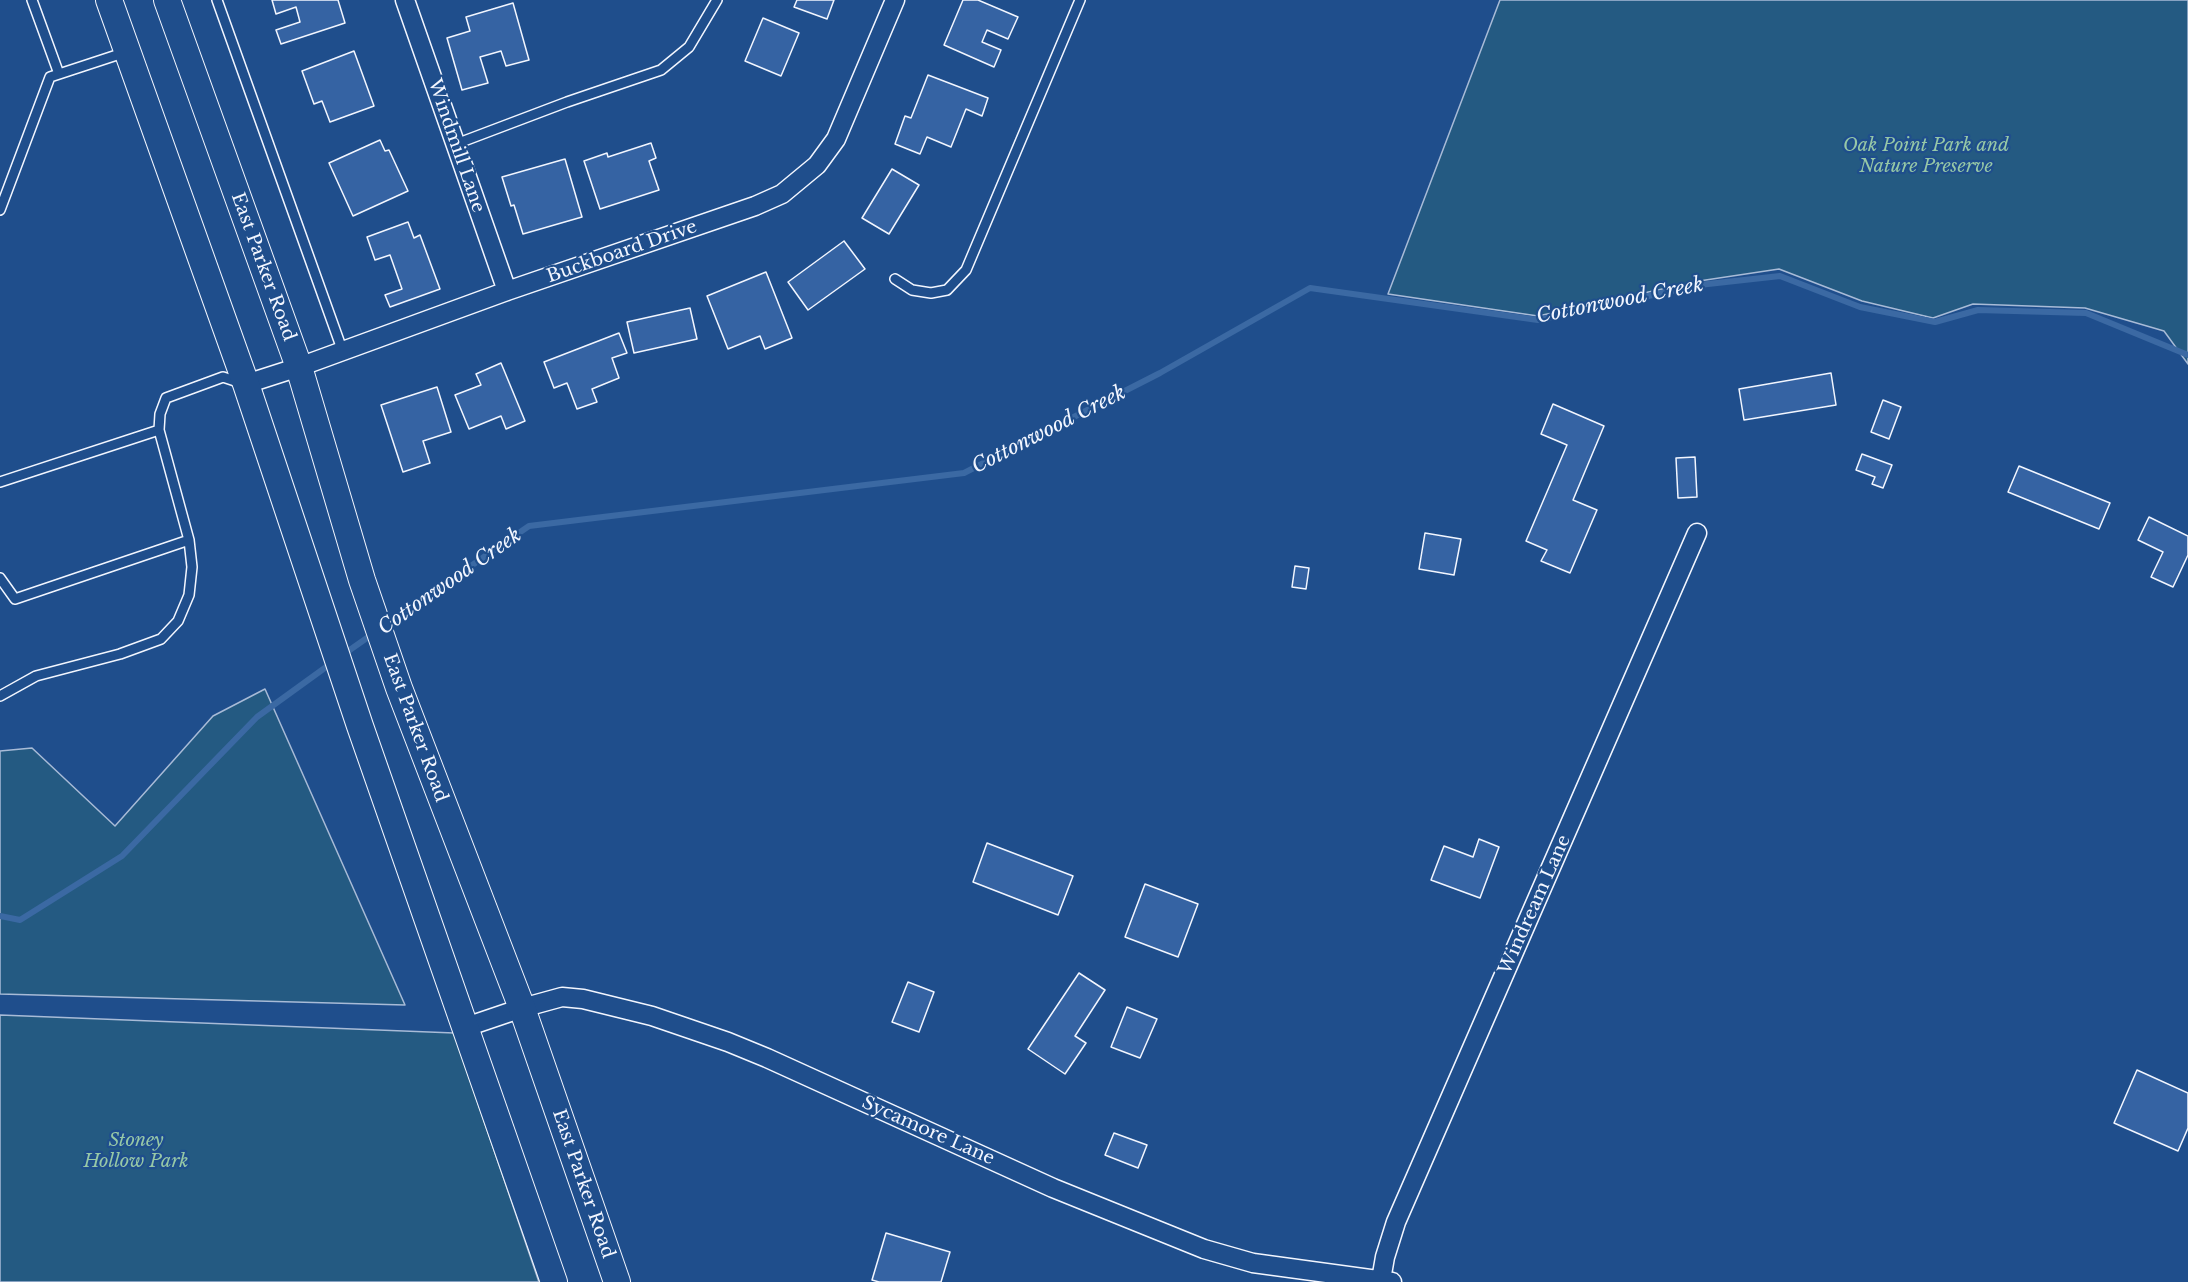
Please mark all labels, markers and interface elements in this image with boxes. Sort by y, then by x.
street label: Windmill Lane [423,76,489,216]
park label: Oak Point Park and Nature Preserve [1843,135,2009,178]
street label: East Parker Road [226,190,300,344]
street label: Buckboard Drive [544,216,700,288]
water label: Cottonwood Creek [1534,273,1706,329]
water label: Cottonwood Creek [968,381,1130,479]
water label: Cottonwood Creek [374,524,526,640]
street label: East Parker Road [378,651,452,805]
street label: Windream Lane [1494,832,1576,978]
street label: Sycamore Lane [858,1092,998,1170]
street label: East Parker Road [547,1107,619,1261]
park label: Stoney Hollow Park [83,1130,189,1172]

